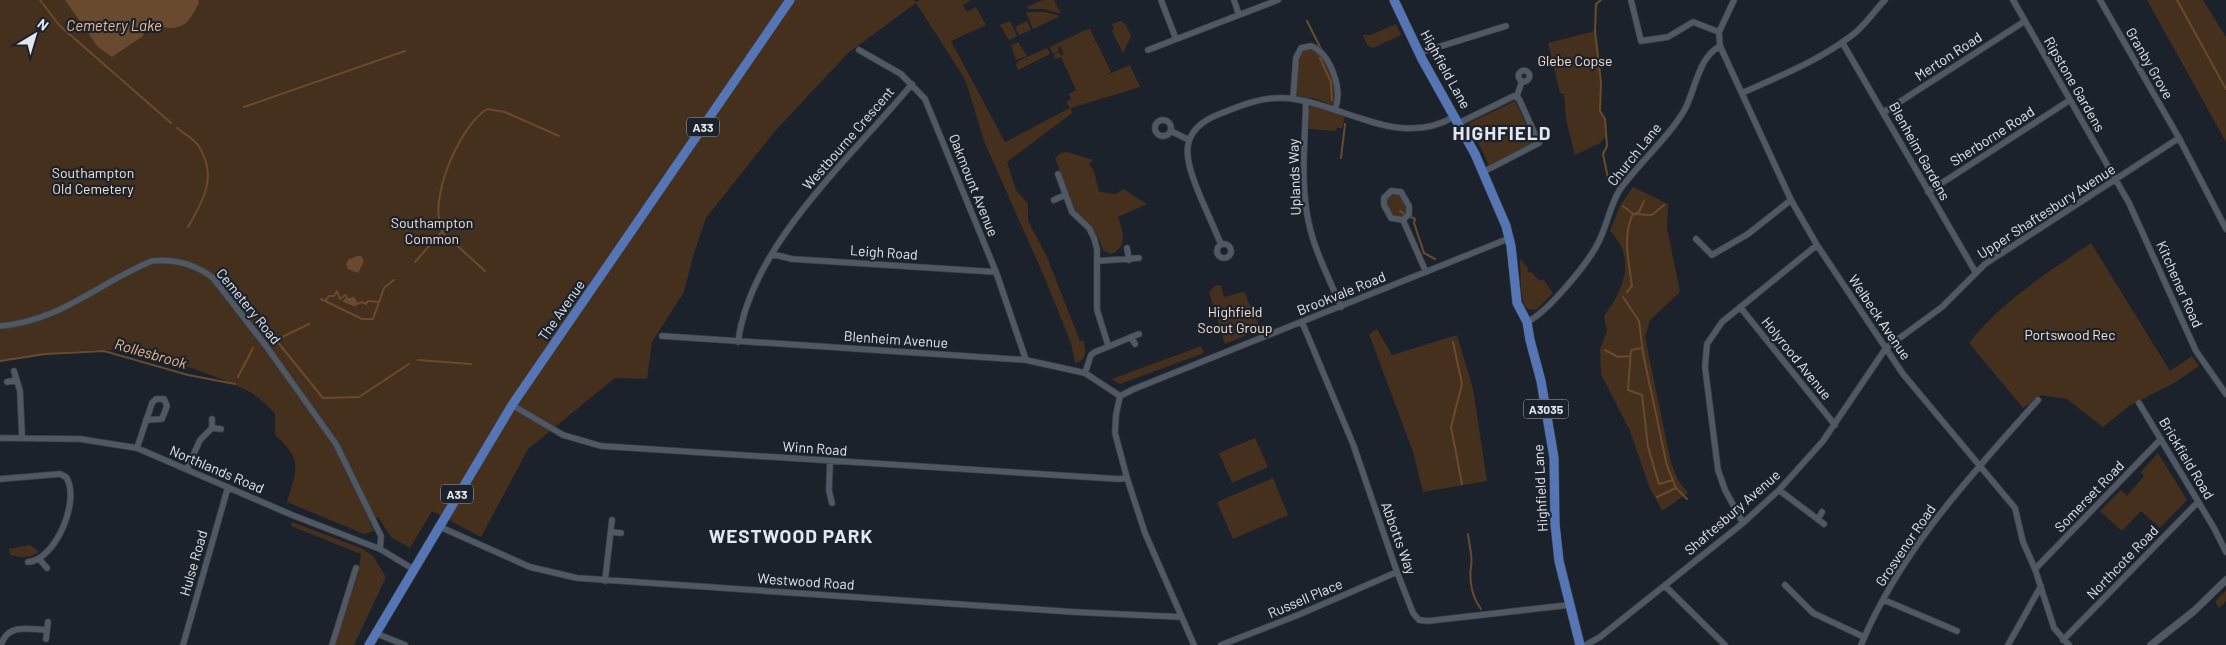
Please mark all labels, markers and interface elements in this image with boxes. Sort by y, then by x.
north arrow [10,10,60,60]
text: N [34,15,52,34]
water label: Cemetery Lake [66,16,162,34]
street label: Granby Grove [2123,24,2177,102]
street label: Highfield Lane [1417,27,1475,111]
street label: Merton Road [1911,28,1985,84]
street label: Ripstone Gardens [2041,33,2109,135]
park label: Glebe Copse [1537,52,1613,69]
street label: Westbourne Crescent [799,83,897,193]
street label: Blenheim Gardens [1886,99,1954,203]
street label: Sherborne Road [1947,102,2037,170]
road number: A33 [687,118,719,136]
street label: Church Lane [1603,119,1665,189]
district label: HIGHFIELD [1453,121,1551,144]
street label: Oakmount Avenue [946,131,1002,239]
street label: Uplands Way [1284,138,1304,216]
street label: Upper Shaftesbury Avenue [1974,160,2118,262]
park label: Southampton Old Cemetery [52,164,134,197]
park label: Southampton Common [391,214,473,247]
street label: Kitchener Road [2153,238,2207,330]
street label: Leigh Road [850,241,918,263]
street label: Cemetery Road [213,265,285,347]
street label: Brookvale Road [1294,267,1388,319]
street label: Welbeck Avenue [1845,271,1915,363]
street label: The Avenue [534,276,588,344]
park label: Highfield Scout Group [1198,303,1272,336]
street label: Holyrood Avenue [1758,313,1836,403]
park label: Portswood Rec [2024,326,2116,343]
street label: Blenheim Avenue [843,327,949,351]
water label: Rollesbrook [113,334,190,372]
road number: A3035 [1524,399,1568,418]
street label: Brickfield Road [2156,414,2218,502]
street label: Winn Road [782,437,848,459]
street label: Northlands Road [167,441,267,497]
street label: Highfield Lane [1529,444,1551,532]
street label: Somerset Road [2051,457,2127,535]
street label: Shaftesbury Avenue [1681,466,1783,558]
road number: A33 [441,484,473,504]
street label: Abbotts Way [1378,499,1420,577]
street label: Grosvenor Road [1871,501,1939,589]
street label: Northcote Road [2083,522,2161,602]
district label: WESTWOOD PARK [709,524,873,547]
street label: Hulse Road [175,528,211,598]
street label: Westwood Road [757,569,855,593]
street label: Russell Place [1265,575,1345,621]

